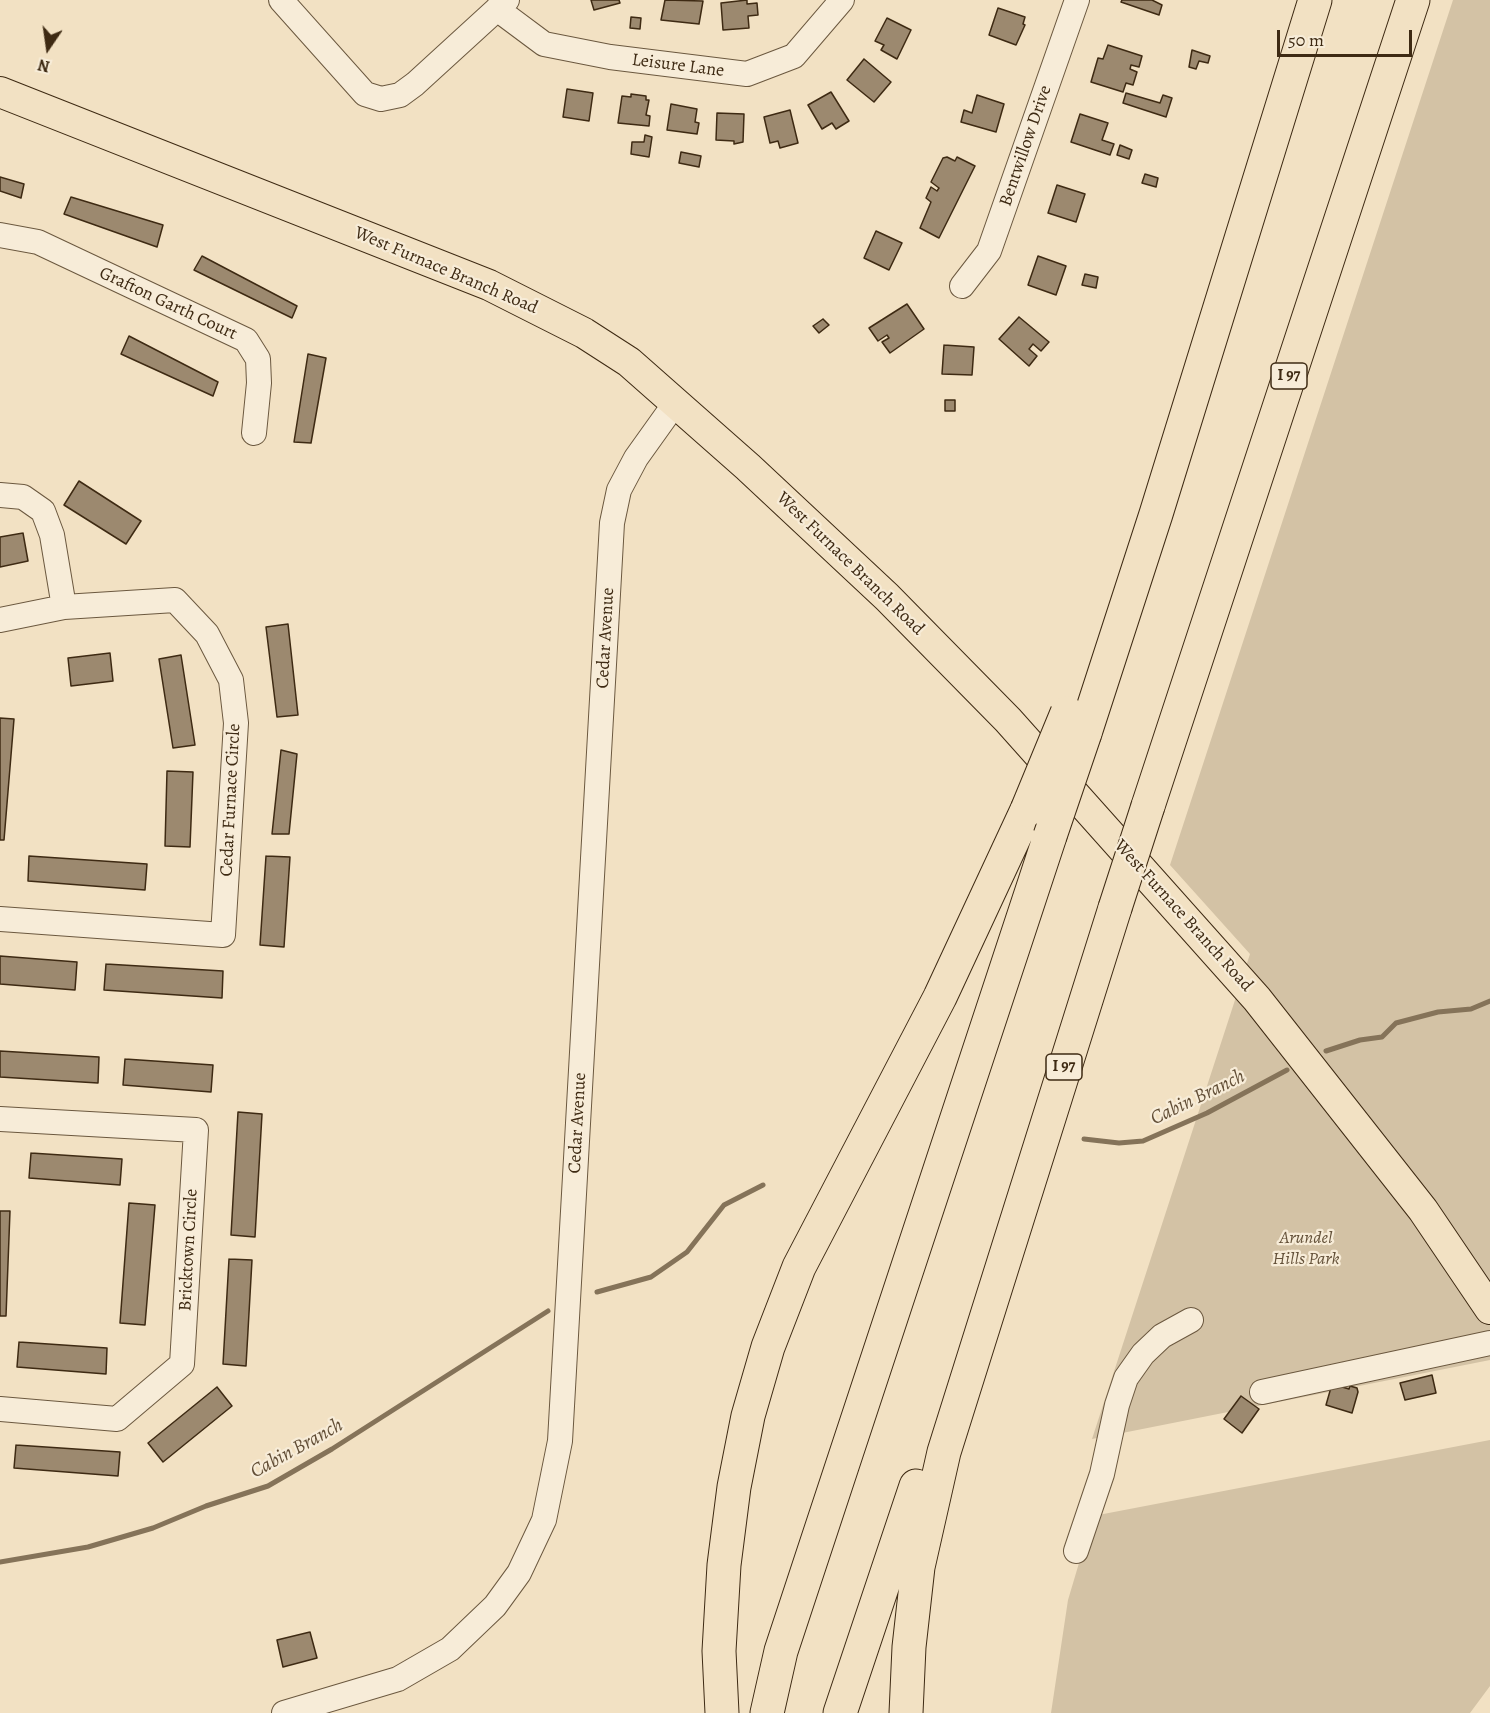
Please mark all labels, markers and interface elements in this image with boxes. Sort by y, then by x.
north arrow [18,18,78,78]
scale bar [1280,18,1415,56]
text: 50 m [1288,28,1324,52]
street label: Leisure Lane [631,50,725,82]
text: N [36,54,52,78]
street label: Bentwillow Drive [995,83,1057,209]
street label: West Furnace Branch Road [351,223,541,319]
street label: Grafton Garth Court [96,263,240,345]
road number: I 97 [1271,363,1307,389]
street label: West Furnace Branch Road [772,488,928,640]
street label: Cedar Avenue [593,587,619,689]
street label: Cedar Furnace Circle [216,723,246,877]
street label: West Furnace Branch Road [1109,836,1257,996]
road number: I 97 [1046,1054,1082,1080]
water label: Cabin Branch [1147,1065,1249,1131]
street label: Cedar Avenue [565,1072,591,1174]
street label: Bricktown Circle [175,1188,203,1312]
park label: Arundel Hills Park [1273,1228,1339,1270]
water label: Cabin Branch [246,1414,348,1484]

